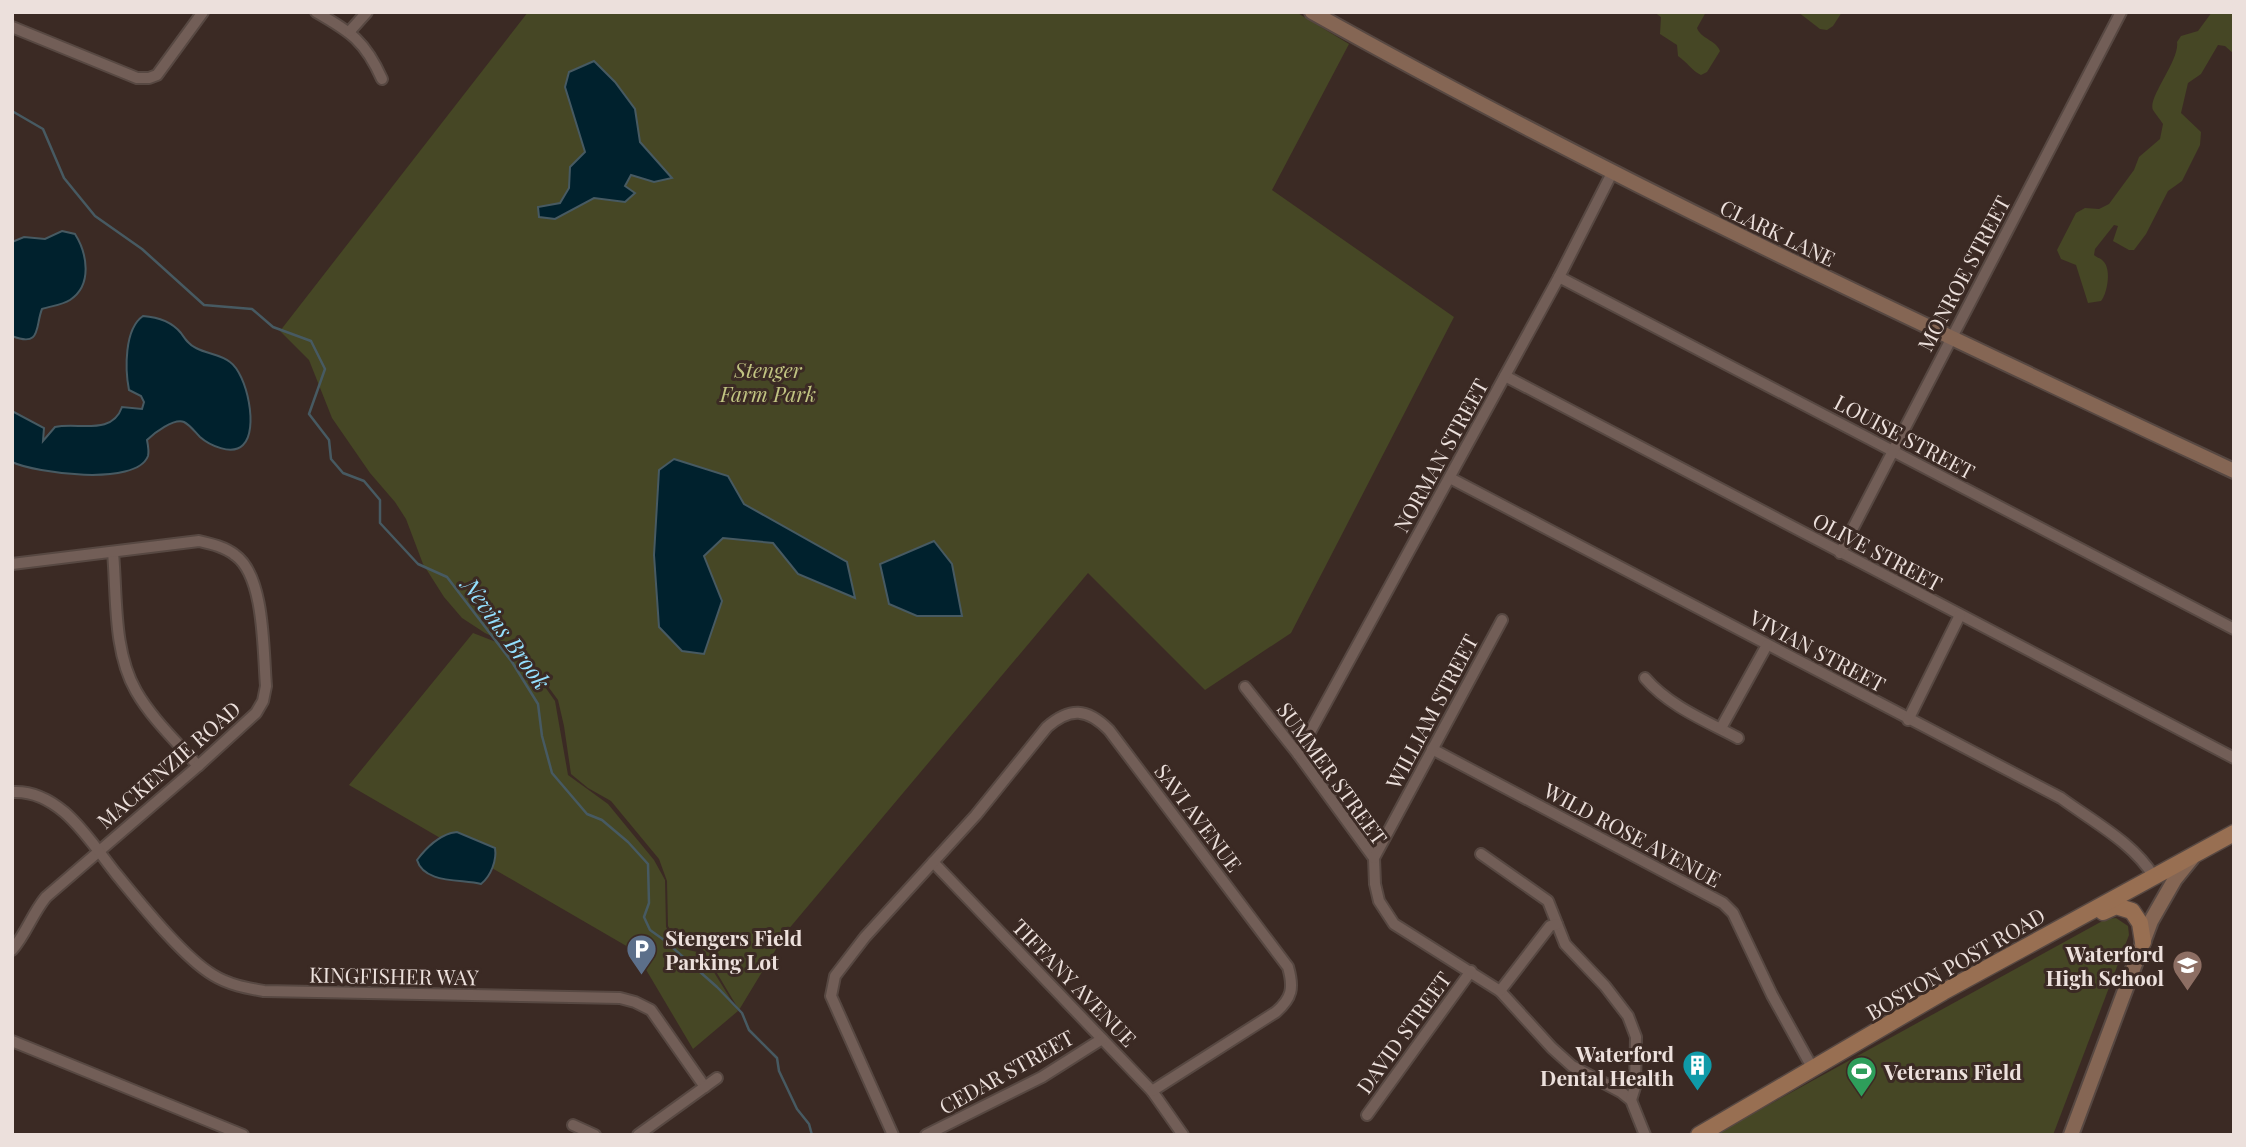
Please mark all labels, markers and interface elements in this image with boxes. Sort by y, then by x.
street label: MONROE STREET [1910,191,2016,355]
street label: CLARK LANE [1716,192,1840,272]
park label: Stenger Farm Park [719,355,816,407]
street label: NORMAN STREET [1386,373,1494,537]
street label: LOUISE STREET [1830,387,1980,485]
street label: OLIVE STREET [1808,505,1948,597]
water label: Nevins Brook [455,569,558,695]
street label: VIVIAN STREET [1744,602,1891,698]
street label: WILLIAM STREET [1378,629,1483,794]
street label: MACKENZIE ROAD [90,694,246,834]
street label: SUMMER STREET [1272,696,1394,850]
street label: SAVI AVENUE [1149,757,1249,877]
street label: WILD ROSE AVENUE [1539,775,1726,893]
street label: BOSTON POST ROAD [1860,900,2050,1026]
street label: TIFFANY AVENUE [1007,912,1143,1052]
place label: Stengers Field Parking Lot [665,923,803,975]
parking icon: Stengers Field Parking Lot [625,932,659,976]
place label: Waterford High School [2046,939,2164,991]
school or university icon: Waterford High School [2170,948,2204,992]
street label: KINGFISHER WAY [309,960,480,990]
street label: DAVID STREET [1349,965,1457,1099]
street label: CEDAR STREET [934,1022,1078,1120]
place label: Waterford Dental Health [1540,1039,1674,1091]
building icon: Waterford Dental Health [1680,1048,1714,1092]
sports icon: Veterans Field [1844,1054,1878,1098]
place label: Veterans Field [1883,1057,2022,1085]

